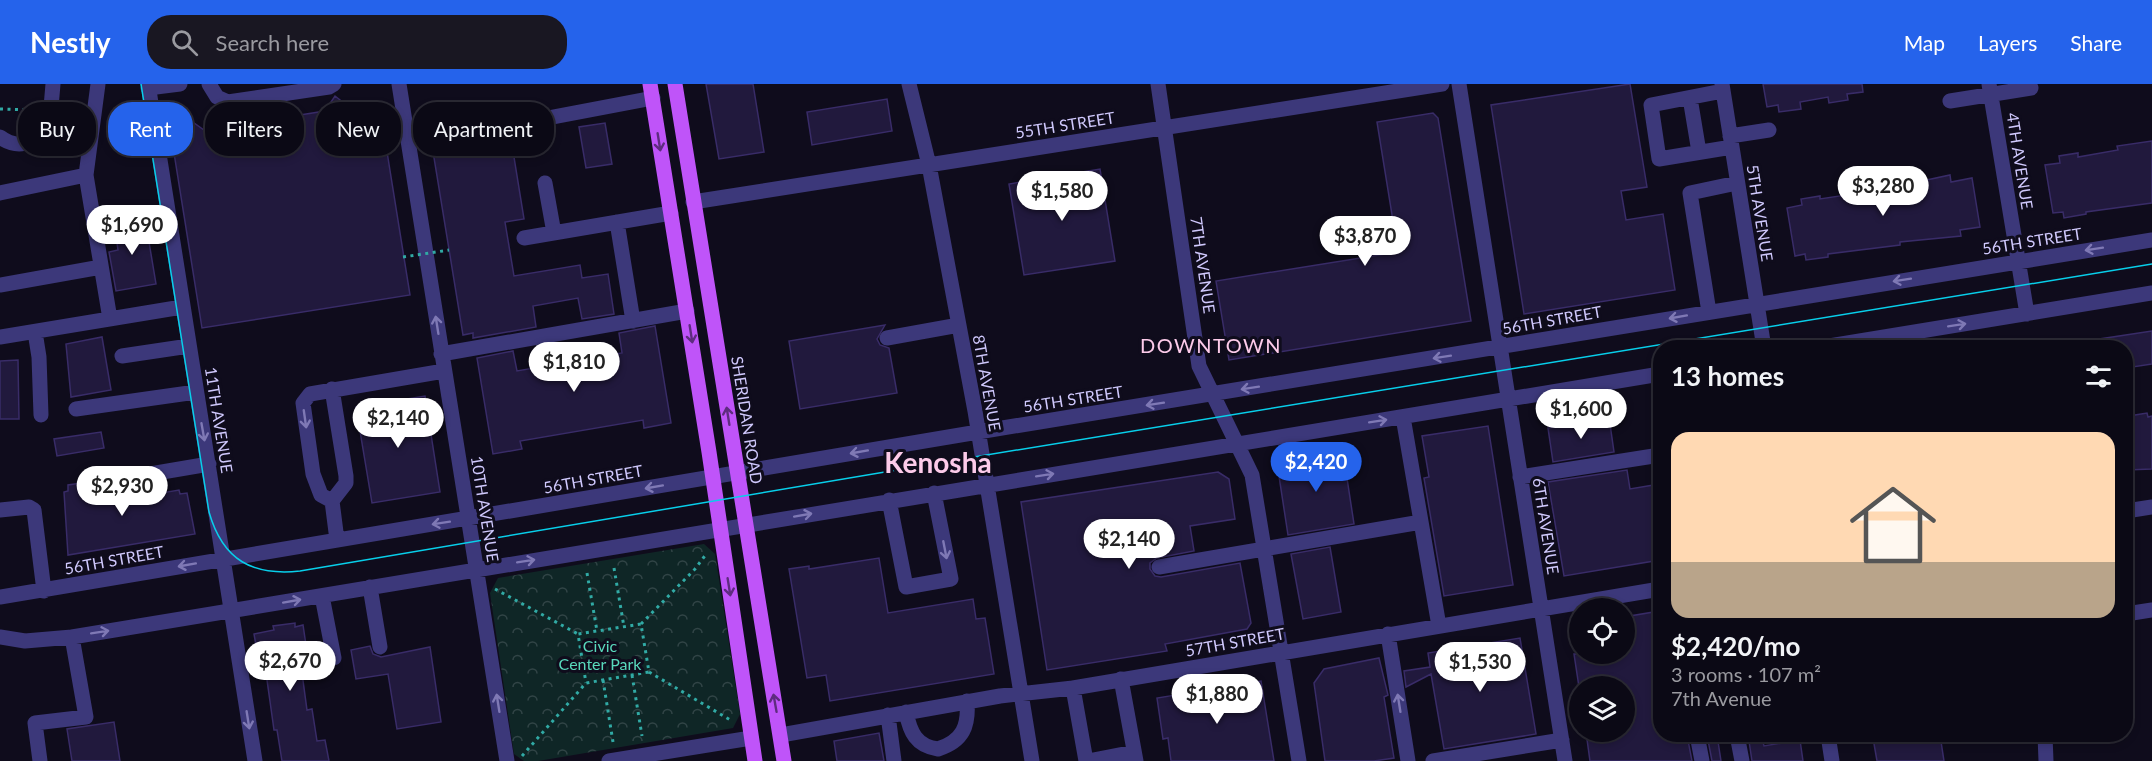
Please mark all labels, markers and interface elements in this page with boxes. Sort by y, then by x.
search box [147,15,567,69]
text: Nestly [30,25,111,59]
icon: search [168,26,201,59]
text: Search here [216,29,329,56]
text: Map [1904,30,1945,55]
text: Layers [1978,30,2037,55]
text: Share [2070,30,2122,55]
chip: Buy [18,102,96,156]
chip: Rent [108,102,193,156]
chip: Filters [205,102,304,156]
chip: New [316,102,401,156]
chip: Apartment [413,102,554,156]
street label: 55TH STREET [1014,107,1117,142]
street label: 4TH AVENUE [2003,111,2038,211]
one-way arrow [654,131,665,151]
street label: 5TH AVENUE [1743,163,1778,263]
pin: $3,280 [1834,166,1932,217]
pin: $1,580 [1013,171,1111,222]
text: $3,280 [1852,173,1914,197]
text: $1,580 [1031,178,1093,202]
pin: $1,690 [83,205,181,256]
text: $1,690 [101,212,163,236]
street label: 7TH AVENUE [1187,215,1220,315]
pin: $3,870 [1316,216,1414,267]
text: $3,870 [1334,223,1396,247]
street label: 56TH STREET [1981,223,2084,258]
one-way arrow [2085,244,2105,255]
one-way arrow [1892,275,1912,286]
street label: 56TH STREET [1501,301,1604,338]
one-way arrow [1669,312,1688,323]
one-way arrow [431,315,442,335]
one-way arrow [1947,320,1967,331]
one-way arrow [685,324,696,344]
street label: 8TH AVENUE [970,333,1005,433]
district label: DOWNTOWN [1140,333,1282,357]
pin: $1,810 [525,342,623,393]
text: $1,810 [543,349,605,373]
one-way arrow [1433,351,1453,362]
street label: SHERIDAN ROAD [728,355,767,485]
text: 13 homes [1671,360,1784,392]
icon: filters [2082,360,2115,393]
street label: 11TH AVENUE [202,366,237,474]
street label: 56TH STREET [1022,381,1125,416]
one-way arrow [1241,383,1260,394]
pin: $1,600 [1532,389,1630,440]
text: $1,600 [1550,396,1612,420]
pin: $2,140 [349,398,447,449]
one-way arrow [1146,398,1166,409]
text: $2,140 [367,405,429,429]
one-way arrow [722,406,733,426]
one-way arrow [300,408,311,428]
one-way arrow [1367,415,1387,426]
one-way arrow [198,422,209,441]
pin: $2,420 [1267,442,1365,493]
district label: Kenosha [884,445,992,479]
one-way arrow [849,447,869,458]
text: $2,420 [1285,449,1347,473]
street label: 10TH AVENUE [468,455,503,563]
street label: 56TH STREET [542,460,645,497]
pin: $2,930 [73,466,171,517]
one-way arrow [1035,469,1054,480]
icon: home [1839,471,1947,579]
text: $2,930 [91,473,153,497]
street label: 6TH AVENUE [1529,476,1564,576]
one-way arrow [645,482,665,493]
one-way arrow [793,509,812,520]
one-way arrow [432,518,452,529]
pin: $2,140 [1080,519,1178,570]
text: $2,140 [1098,526,1160,550]
one-way arrow [940,540,951,559]
street label: 56TH STREET [63,541,166,578]
one-way arrow [515,555,535,566]
one-way arrow [177,560,197,571]
one-way arrow [723,577,734,596]
one-way arrow [282,595,301,606]
map controls [1569,598,1635,742]
button: locate [1569,598,1635,664]
street label: 57TH STREET [1184,623,1287,660]
one-way arrow [89,627,109,638]
text: $2,420/mo [1671,630,1801,662]
park label: Civic Center Park [559,636,642,673]
pin: $2,670 [241,641,339,692]
pin: $1,530 [1431,642,1529,693]
text: $2,670 [259,648,321,672]
text: $1,530 [1449,649,1511,673]
text: 3 rooms · 107 m² [1671,662,1821,686]
pin: $1,880 [1168,674,1266,725]
button: layers [1569,676,1635,742]
text: $1,880 [1186,681,1248,705]
text: 7th Avenue [1671,686,1772,710]
one-way arrow [492,694,503,714]
one-way arrow [770,694,781,714]
one-way arrow [1393,694,1404,714]
one-way arrow [243,709,254,729]

